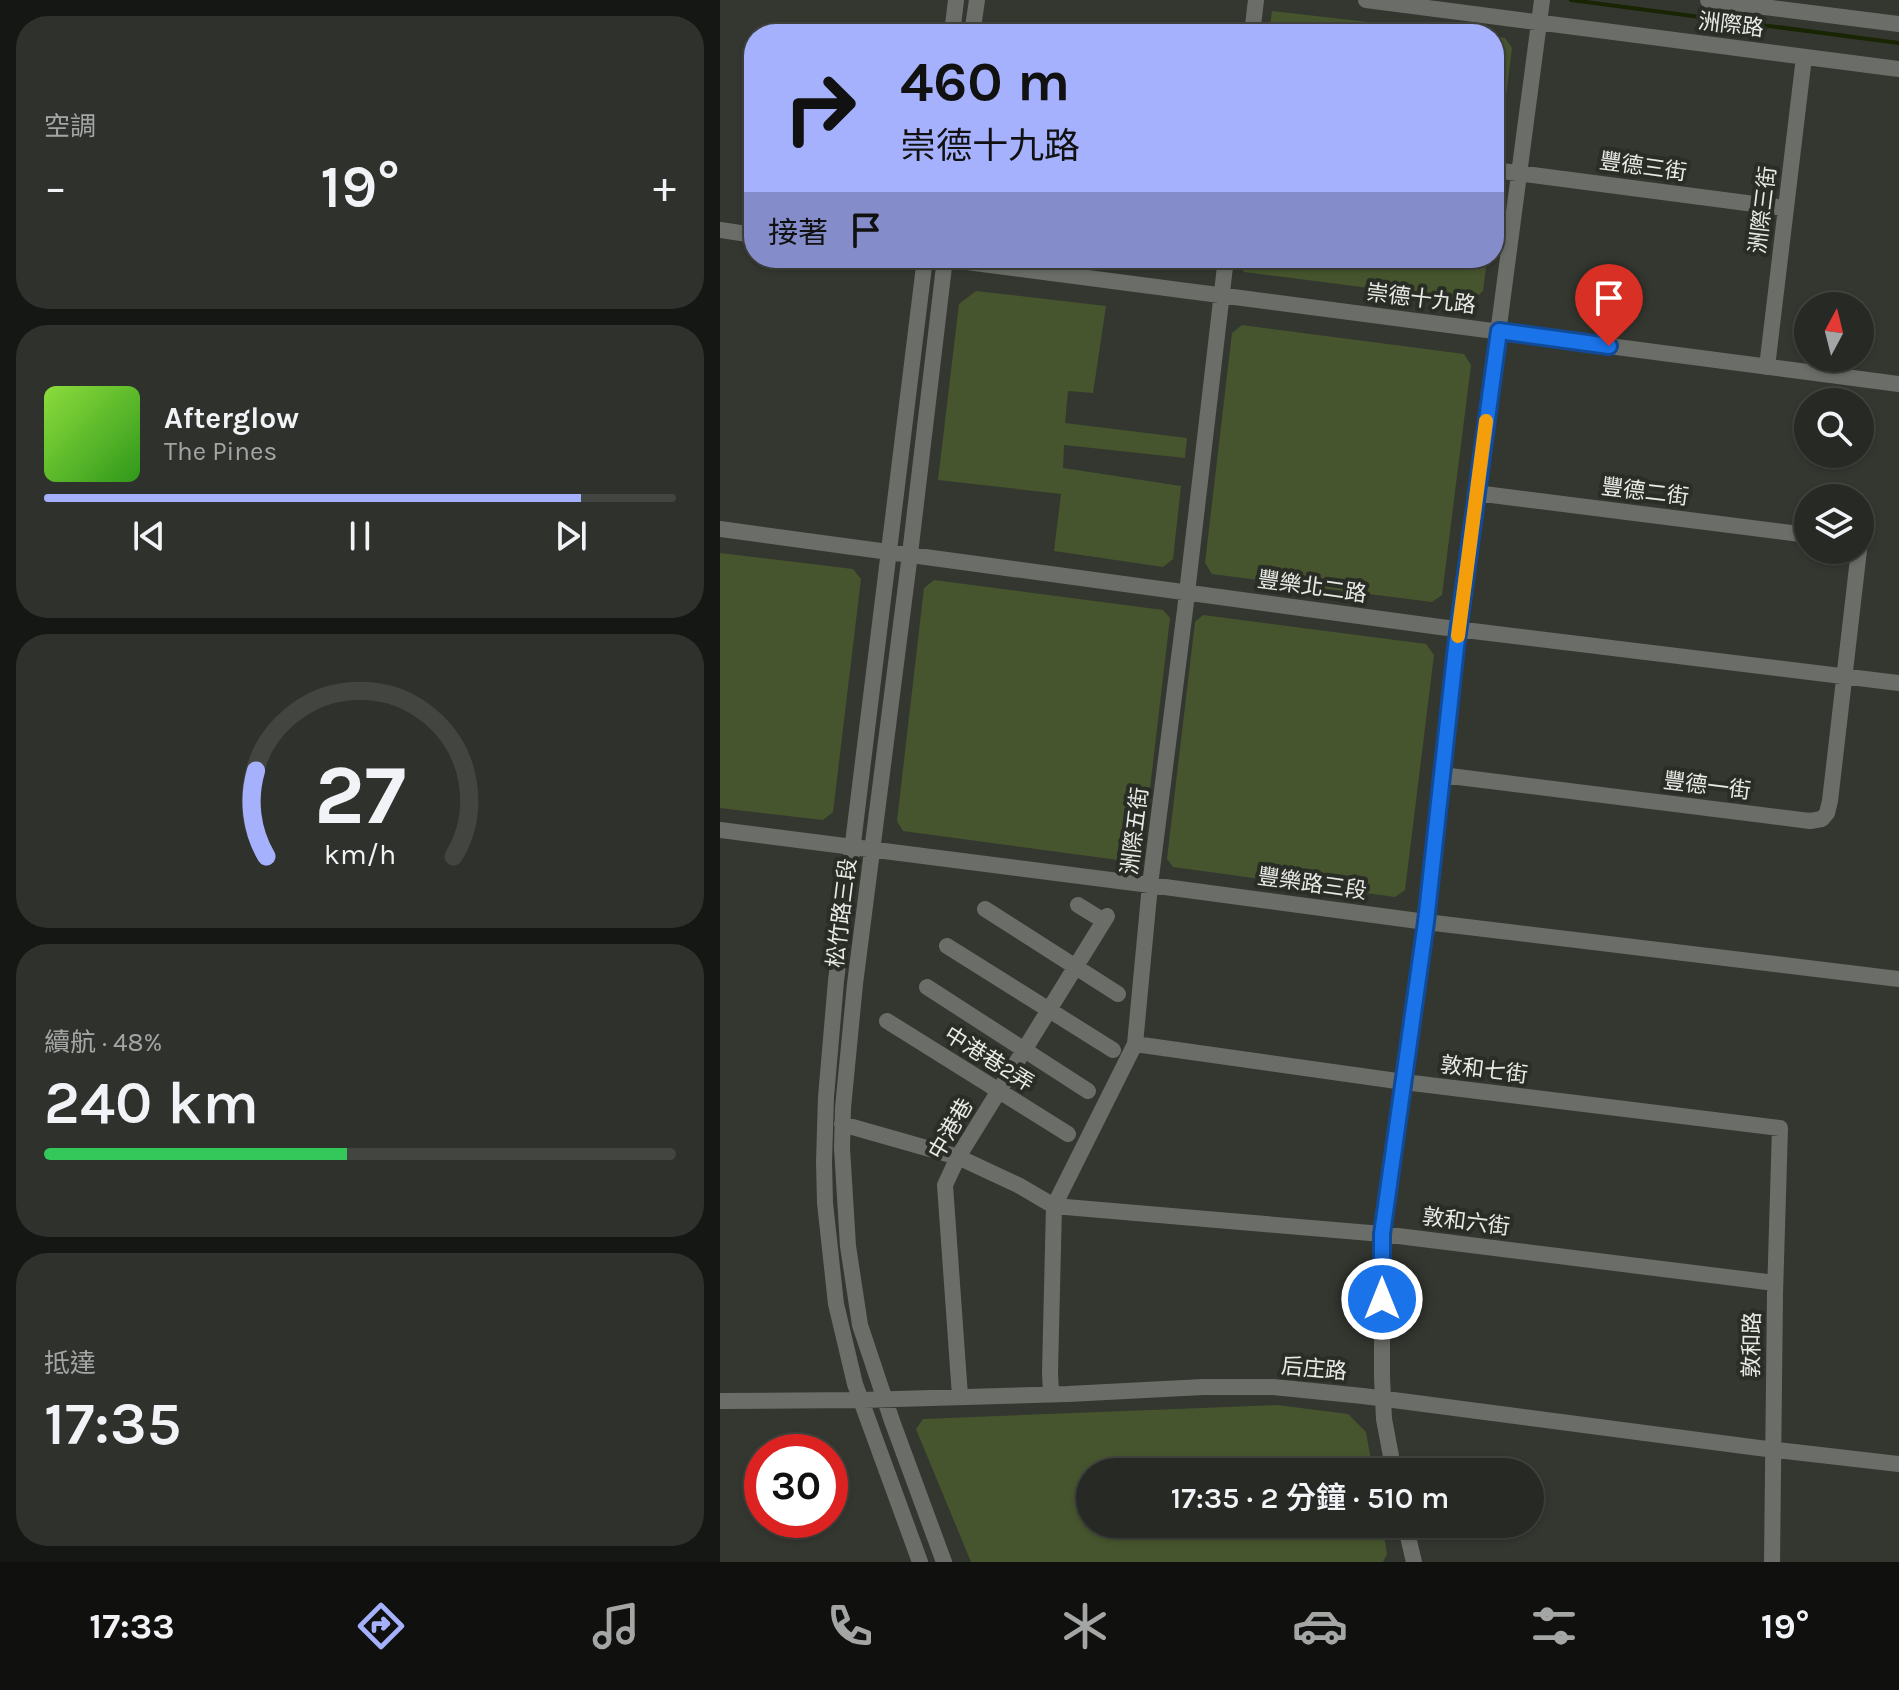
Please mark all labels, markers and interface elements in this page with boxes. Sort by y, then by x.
street label: 洲際路 [1697,8,1765,42]
text: 460 m [900,49,1070,114]
icon: right [768,56,872,160]
text: 空調 [44,111,96,142]
text: 崇德十九路 [900,125,1080,167]
street label: 豐德三街 [1598,148,1688,186]
text: 19° [320,152,400,222]
text: − [44,162,67,213]
text: + [653,162,676,213]
street label: 洲際三街 [1745,165,1781,255]
icon: arrive [844,208,888,252]
text: 接著 [768,215,828,251]
pin [1575,264,1643,346]
icon: arrive [1587,276,1631,320]
street label: 崇德十九路 [1365,279,1477,319]
north arrow [1794,292,1874,372]
map controls [1794,292,1874,564]
button: search [1794,388,1874,468]
text: Afterglow [164,400,299,436]
text: The Pines [164,436,277,467]
street label: 豐德二街 [1600,474,1690,510]
button: layers [1794,484,1874,564]
icon: previous [127,514,171,558]
icon: pause [338,514,382,558]
icon: next [549,514,593,558]
street label: 豐樂北二路 [1256,566,1368,608]
text: 27 [314,747,406,844]
street label: 豐德一街 [1662,768,1752,804]
street label: 洲際五街 [1117,786,1153,876]
text: km/h [324,838,396,871]
street label: 松竹路三段 [822,857,862,969]
street label: 豐樂路三段 [1256,863,1368,905]
street label: 中港巷2弄 [939,1021,1039,1097]
text: 續航 · 48% [44,1027,162,1058]
street label: 敦和七街 [1439,1052,1529,1088]
text: 240 km [44,1068,259,1138]
street label: 中港巷 [923,1094,979,1164]
street label: 敦和六街 [1421,1204,1511,1240]
position arrow [1340,1257,1424,1341]
street label: 敦和路 [1738,1312,1766,1378]
text: 抵達 [44,1348,96,1379]
street label: 后庄路 [1280,1353,1348,1385]
text: 17:35 [44,1389,181,1459]
speed limit sign: 30 [744,1434,848,1538]
text: 17:35 · 2 分鐘 · 510 m [1171,1480,1449,1516]
icon: directions [353,1598,409,1654]
icon: music [588,1598,644,1654]
icon: phone [822,1598,878,1654]
icon: climate [1057,1598,1113,1654]
icon: car [1292,1598,1348,1654]
icon: filters [1526,1598,1582,1654]
text: 17:33 [89,1605,175,1647]
text: 19° [1761,1605,1810,1647]

